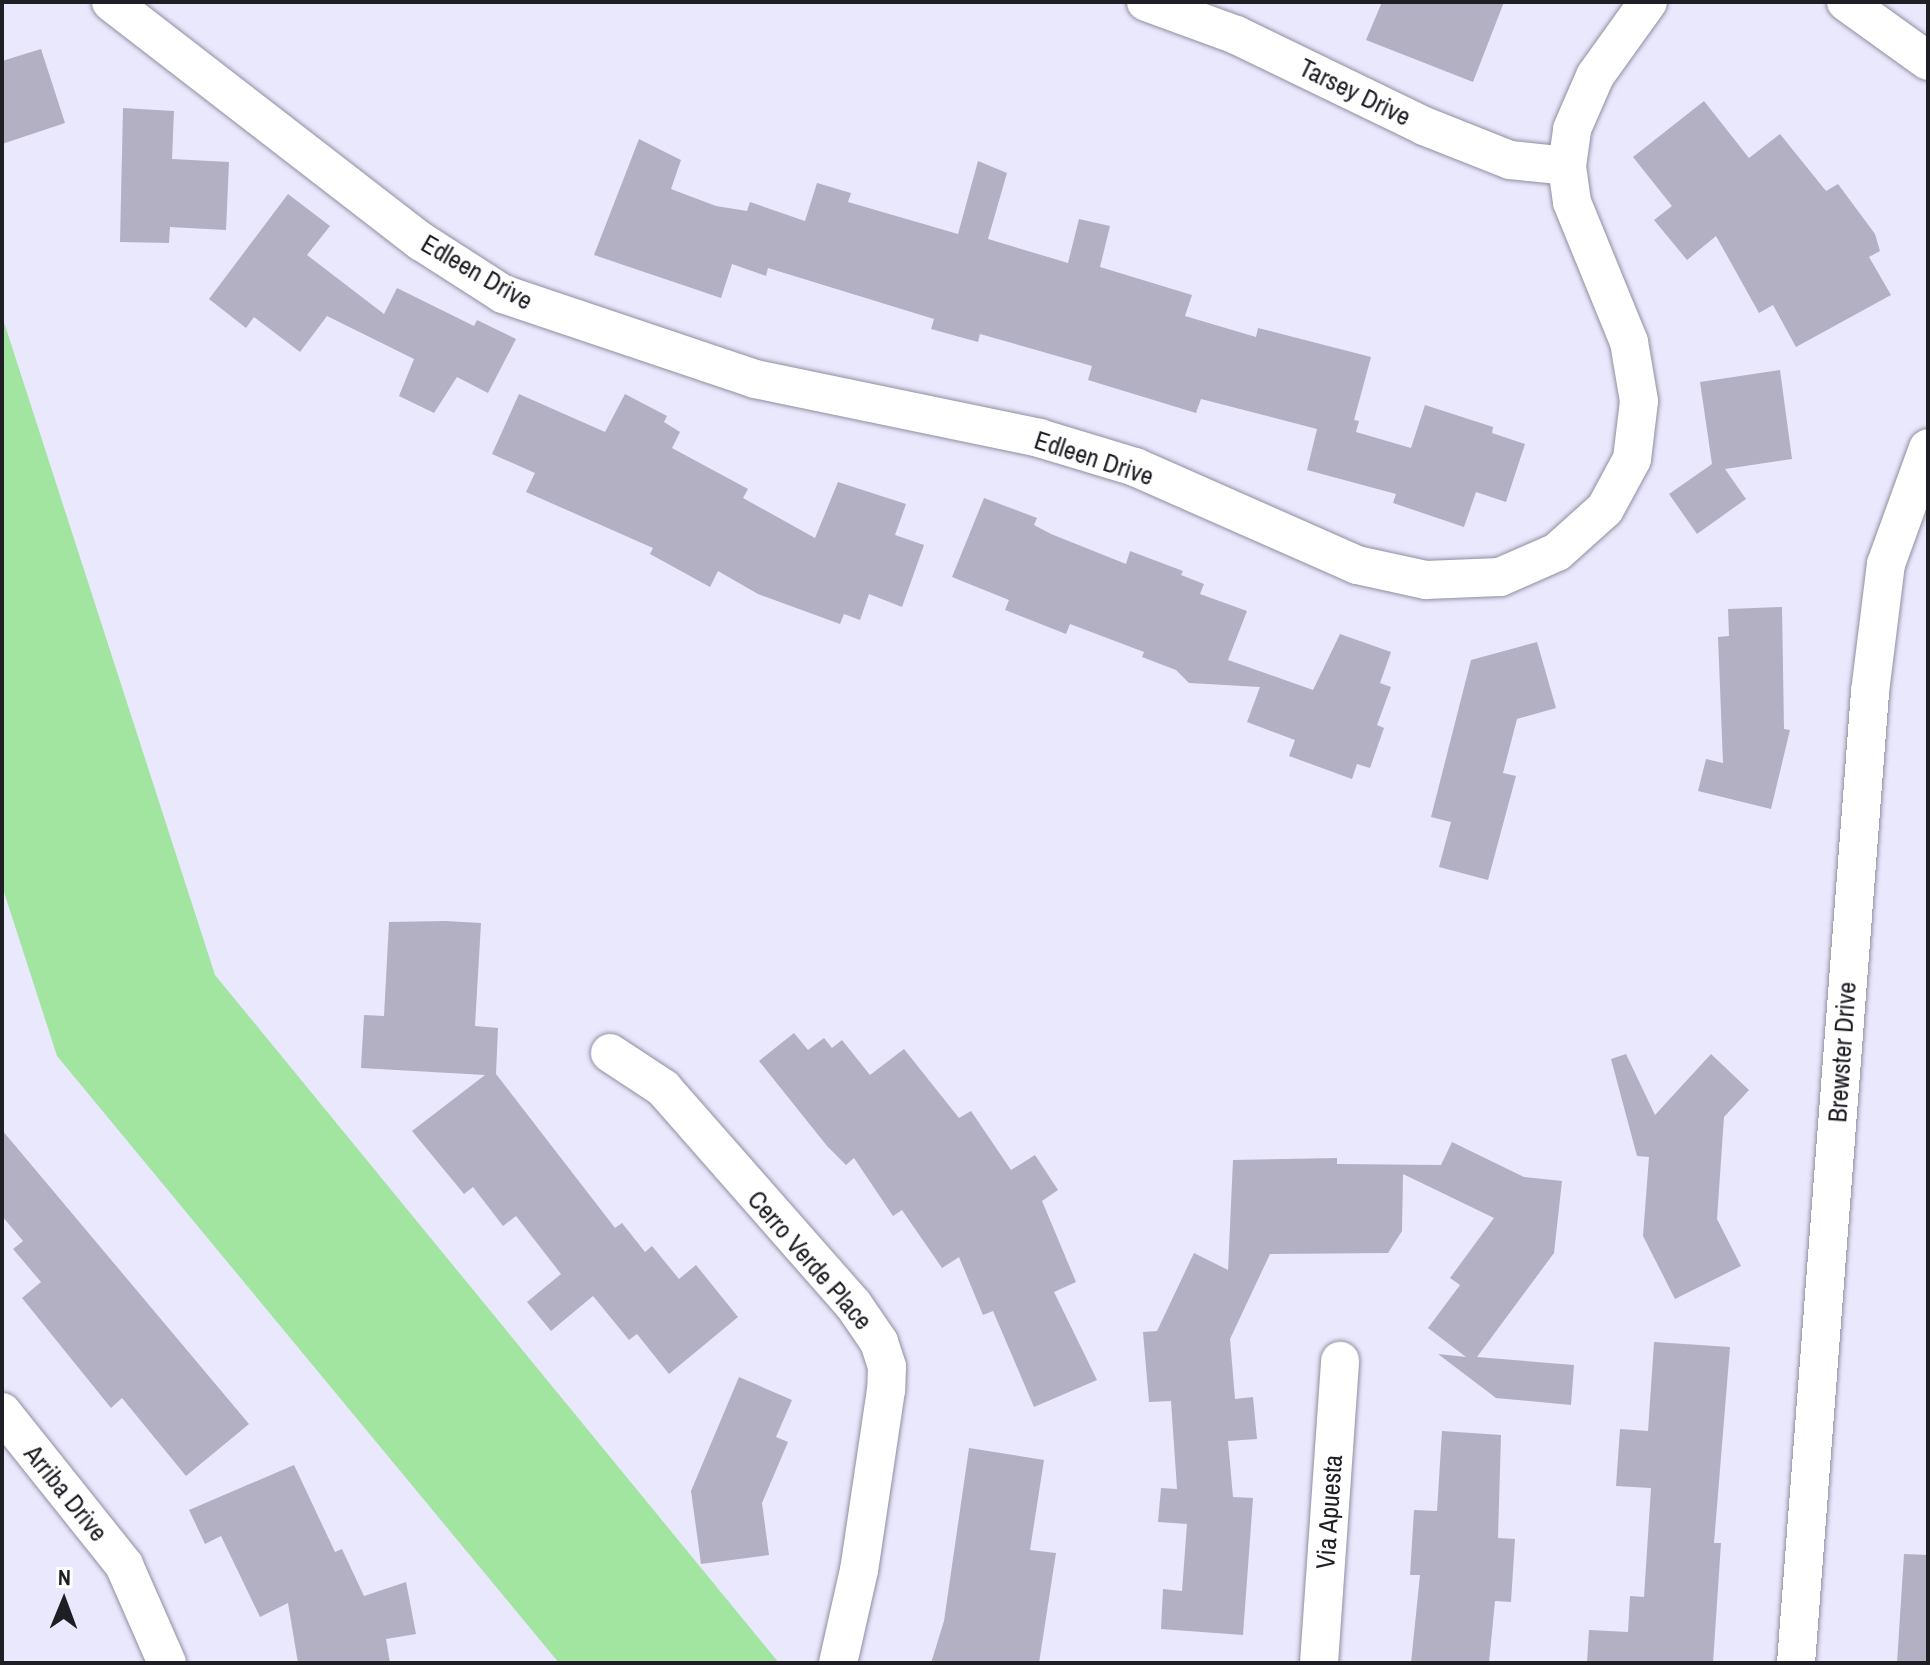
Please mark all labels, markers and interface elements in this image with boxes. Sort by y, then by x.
street label: Tarsey Drive [1294,52,1416,132]
street label: Edleen Drive [416,228,538,316]
street label: Edleen Drive [1031,424,1157,492]
street label: Brewster Drive [1822,981,1862,1123]
street label: Cerro Verde Place [741,1184,879,1336]
street label: Arriba Drive [18,1439,114,1547]
street label: Via Apuesta [1309,1453,1349,1571]
north arrow [24,1561,104,1641]
text: N [58,1562,71,1592]

